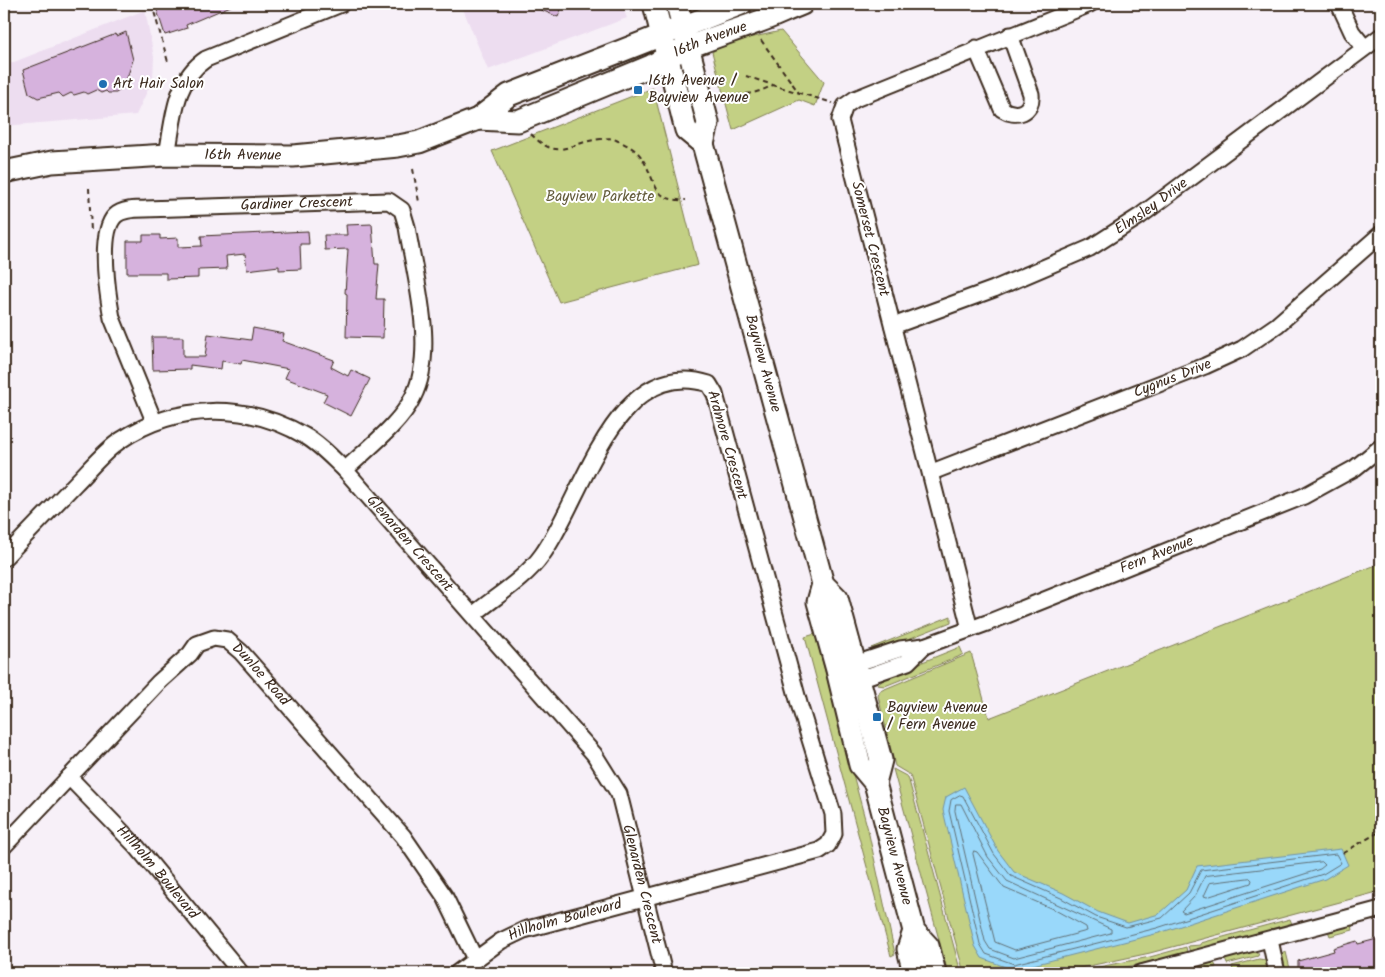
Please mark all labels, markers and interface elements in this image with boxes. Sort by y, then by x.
street label: 16th Avenue [669,15,751,64]
place label: 16th Avenue / Bayview Avenue [648,69,749,110]
place label: Art Hair Salon [113,72,204,96]
marker: Art Hair Salon [97,78,109,90]
marker: 16th Avenue / Bayview Avenue [632,84,644,96]
street label: 16th Avenue [204,143,282,168]
street label: Elmsley Drive [1110,172,1193,241]
street label: Somerset Crescent [844,179,896,299]
park label: Bayview Parkette [546,185,655,209]
street label: Gardiner Crescent [240,190,354,218]
street label: Bayview Avenue [738,312,788,415]
street label: Cygnus Drive [1130,352,1216,405]
street label: Ardmore Crescent [700,388,754,502]
street label: Glenarden Crescent [360,490,459,598]
street label: Fern Avenue [1116,529,1198,581]
street label: Dunloe Road [226,637,296,712]
place label: Bayview Avenue / Fern Avenue [887,696,988,737]
marker: Bayview Avenue / Fern Avenue [871,711,883,723]
street label: Bayview Avenue [870,804,919,908]
street label: Hillholm Boulevard [110,820,205,925]
street label: Glenarden Crescent [615,822,668,947]
street label: Hillholm Boulevard [504,892,625,948]

